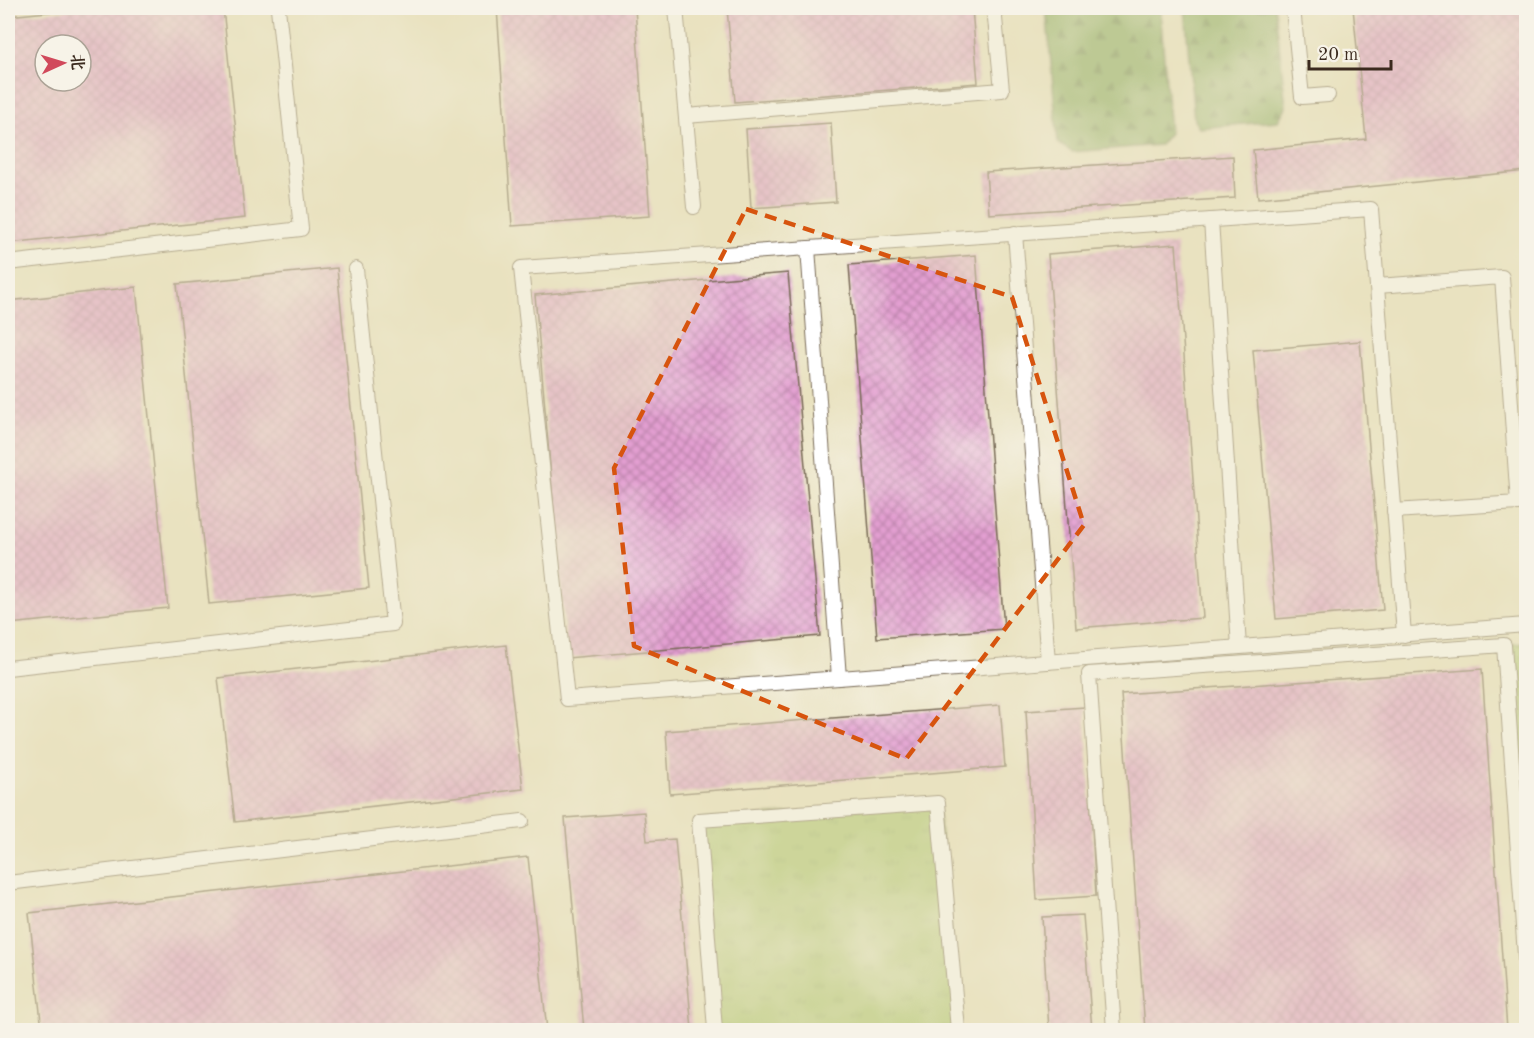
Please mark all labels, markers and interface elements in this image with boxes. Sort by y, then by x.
north arrow [33,33,93,93]
scale bar [1309,33,1392,71]
text: 20 m [1318,46,1358,64]
text: 北 [67,53,87,71]

